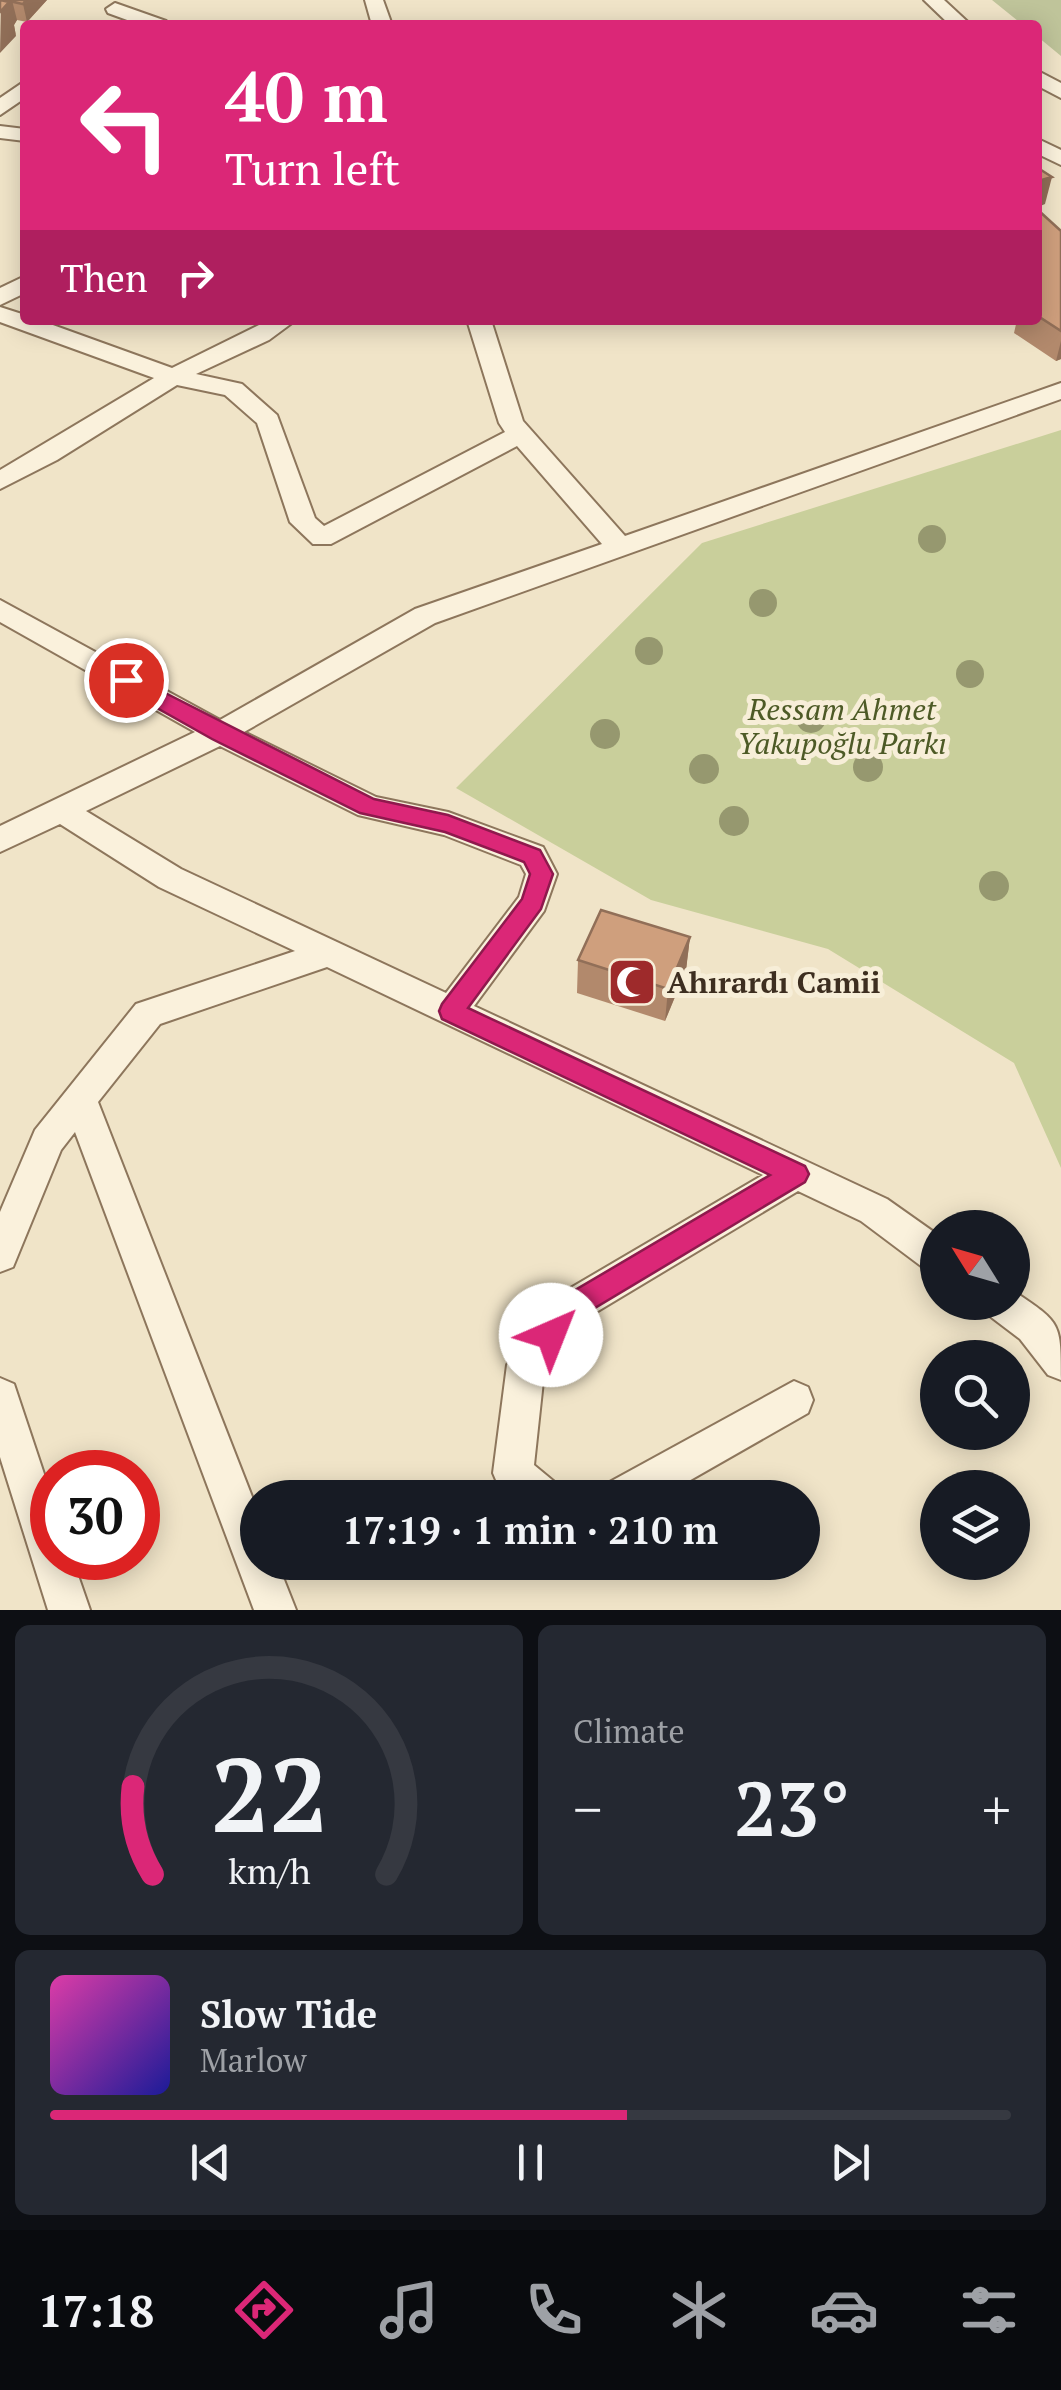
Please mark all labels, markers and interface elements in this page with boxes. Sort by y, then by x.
text: 40 m [225,49,388,142]
icon: left [60,60,190,190]
text: Turn left [225,138,400,198]
icon: right [168,250,223,305]
text: Then [60,253,148,303]
pin [84,638,169,723]
icon: arrive [99,653,154,708]
park label: Ressam Ahmet Yakupoğlu Parkı [737,689,947,763]
mosque icon: Ahırardı Camii [606,956,658,1008]
place label: Ahırardı Camii [667,962,881,1002]
north arrow [920,1210,1030,1320]
map controls [920,1210,1030,1580]
position arrow [499,1283,603,1387]
button: search [920,1340,1030,1450]
speed limit sign: 30 [30,1450,160,1580]
button: layers [920,1470,1030,1580]
text: 17:19 · 1 min · 210 m [342,1505,718,1555]
text: Climate [573,1710,685,1752]
text: 22 [210,1724,328,1862]
text: 23° [734,1758,850,1857]
text: − [573,1772,602,1845]
text: + [982,1772,1011,1845]
text: km/h [228,1847,310,1894]
text: Slow Tide [200,1989,377,2039]
text: Marlow [200,2039,306,2081]
icon: previous [183,2135,238,2190]
icon: pause [503,2135,558,2190]
icon: next [823,2135,878,2190]
icon: directions [229,2275,299,2345]
icon: music [374,2275,444,2345]
icon: phone [519,2275,589,2345]
icon: climate [664,2275,734,2345]
icon: car [809,2275,879,2345]
icon: filters [954,2275,1024,2345]
text: 17:18 [37,2280,155,2340]

